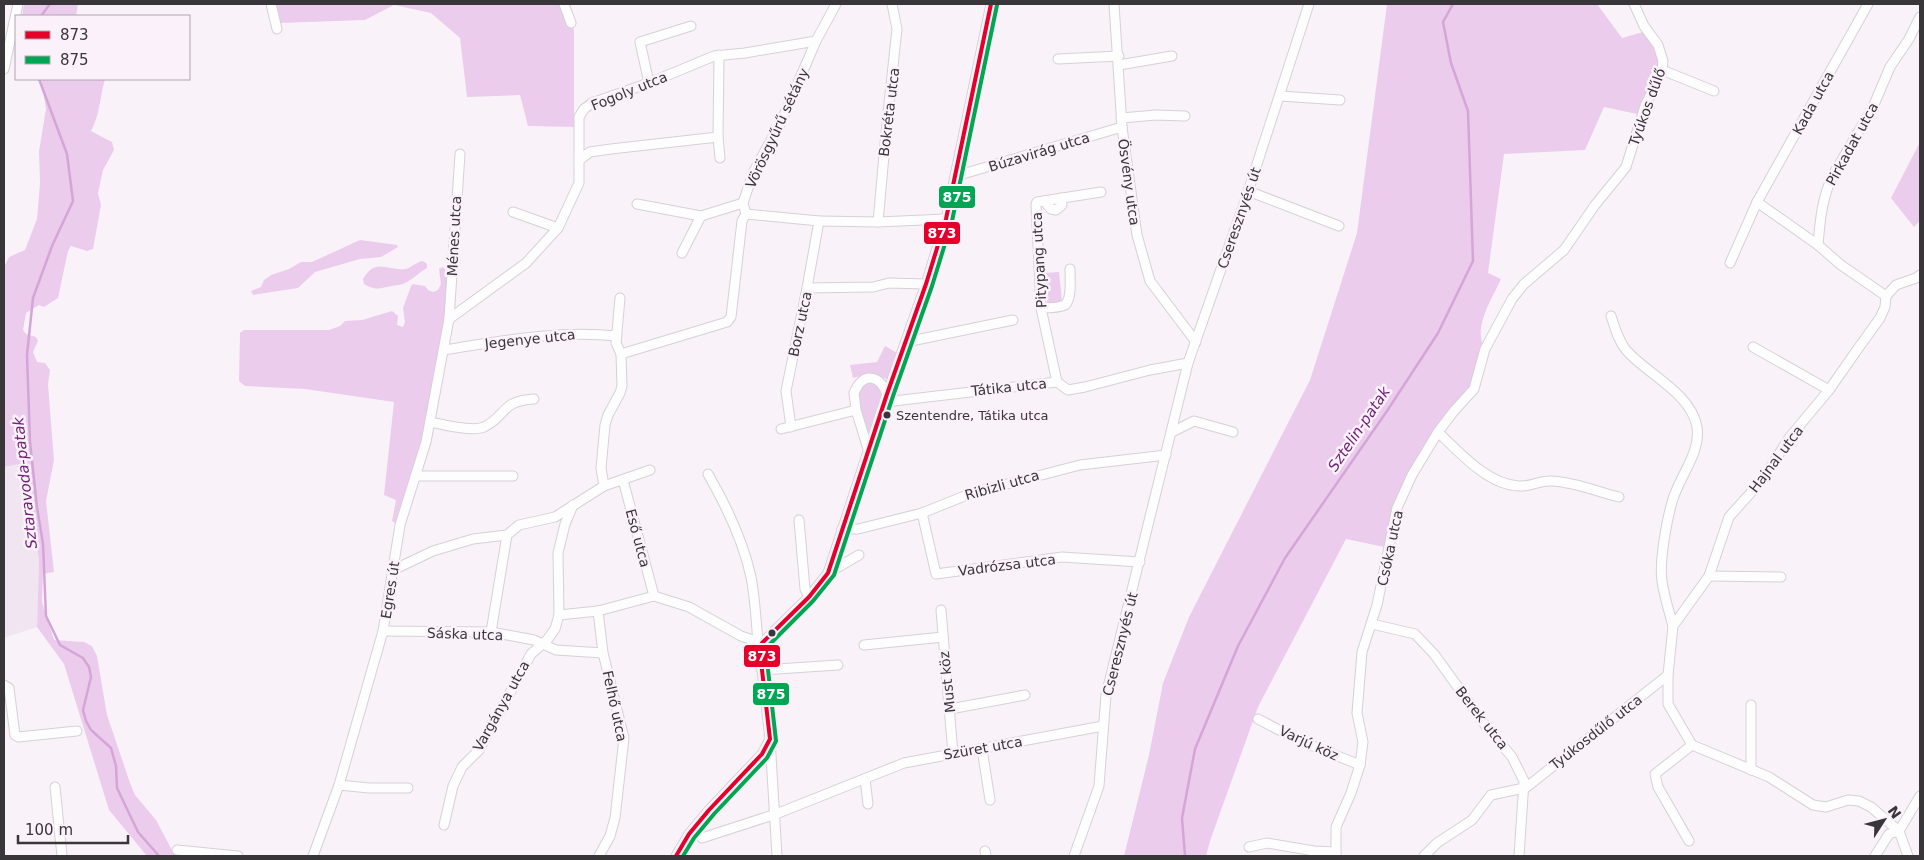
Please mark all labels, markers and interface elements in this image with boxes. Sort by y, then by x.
legend [15,15,190,80]
text: 873 [60,26,89,44]
text: 875 [60,51,89,69]
street label: Vörösgyűrű sétány [742,65,812,191]
street label: Tyúkos dűlő [1625,66,1668,149]
street label: Bokréta utca [876,67,902,157]
street label: Fogoly utca [589,68,669,114]
street label: Kada utca [1789,68,1837,138]
street label: Pirkadat utca [1823,100,1881,188]
street label: Búzavirág utca [987,129,1091,175]
street label: Ösvény utca [1115,137,1144,226]
street label: Cseresznyés út [1214,165,1264,271]
line badge: 875 [938,185,976,209]
text: 875 [942,189,972,205]
street label: Ménes utca [444,195,464,277]
street label: Pitypang utca [1028,212,1050,308]
line badge: 873 [923,221,961,245]
text: 873 [927,225,957,241]
street label: Borz utca [785,290,815,358]
street label: Jegenye utca [483,326,576,352]
street label: Tátika utca [970,375,1047,399]
water label: Sztelin-patak [1324,382,1395,475]
place label: Szentendre, Tátika utca [896,408,1049,423]
marker: Szentendre, Tátika utca [882,410,892,420]
water label: Sztaravoda-patak [9,415,41,550]
street label: Hajnal utca [1746,422,1806,496]
street label: Ribizli utca [963,467,1041,503]
street label: Eső utca [623,507,653,569]
street label: Csóka utca [1374,509,1406,587]
street label: Vadrózsa utca [957,551,1057,579]
street label: Egres út [378,560,403,620]
street label: Cseresznyés út [1099,590,1141,697]
street label: Sáska utca [427,625,503,643]
unlabelled marker [767,628,777,638]
line badge: 873 [743,644,781,668]
text: 873 [747,648,777,664]
street label: Must köz [936,650,958,714]
street label: Vargánya utca [470,658,532,754]
street label: Felhő utca [600,669,630,743]
line badge: 875 [752,682,790,706]
street label: Berek utca [1452,683,1512,753]
text: 875 [756,686,786,702]
street label: Tyúkosdűlő utca [1546,691,1645,773]
street label: Varjú köz [1277,722,1341,764]
street label: Szüret utca [942,733,1024,763]
north arrow [1859,795,1909,845]
text: N [1885,803,1904,822]
scale bar [18,812,128,844]
text: 100 m [25,821,73,839]

